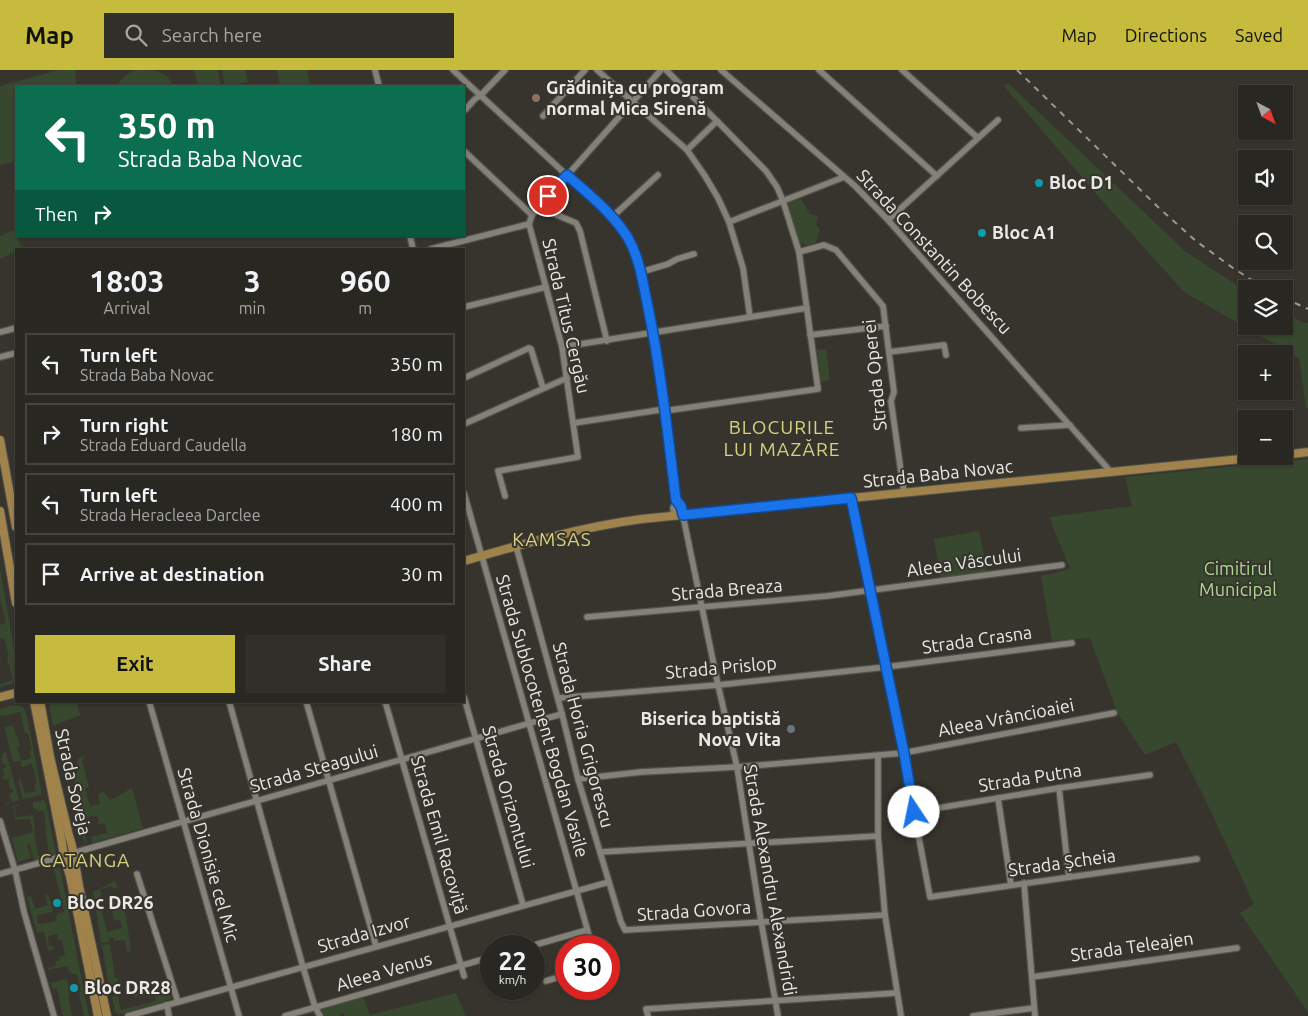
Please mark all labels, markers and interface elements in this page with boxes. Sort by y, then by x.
search box [104,13,454,58]
icon: search [122,21,150,49]
text: Map [25,22,74,49]
text: Search here [162,24,262,46]
text: Map [1061,25,1097,45]
text: Directions [1125,25,1207,45]
text: Saved [1235,25,1283,45]
place label: Grădinița cu program normal Mica Sirenă [546,77,724,118]
north arrow [1238,85,1292,140]
map controls [1238,85,1293,465]
marker: Grădinița cu program normal Mica Sirenă [530,92,542,104]
icon: left [35,105,100,170]
text: 350 m [118,105,216,145]
text: Strada Baba Novac [118,146,302,171]
button: sound [1238,150,1293,205]
street label: Strada Constantin Bobescu [853,165,1016,338]
place label: Bloc D1 [1049,172,1114,192]
pin [527,175,569,217]
marker: Bloc D1 [1033,177,1045,189]
icon: arrive [534,182,562,210]
icon: right [88,200,116,228]
text: Then [35,203,78,225]
button: search [1238,215,1293,270]
place label: Bloc A1 [992,222,1056,242]
marker: Bloc A1 [976,227,988,239]
street label: Strada Titus Cergău [539,236,595,395]
text: 18:03 [89,264,164,298]
text: 3 [244,264,261,298]
text: 960 [340,264,391,298]
button: layers [1238,280,1293,335]
text: Arrival [104,299,150,317]
text: min [239,299,266,317]
text: m [358,299,372,317]
street label: Strada Operei [858,318,890,432]
text: Turn left [80,344,158,366]
button: + [1238,345,1293,400]
icon: left [37,350,65,378]
text: 350 m [390,353,443,375]
text: Strada Baba Novac [80,366,214,384]
button: − [1238,410,1293,465]
text: Turn right [80,414,168,436]
district label: BLOCURILE LUI MAZĂRE [724,416,840,460]
icon: right [37,420,65,448]
text: 180 m [390,423,443,445]
text: Strada Eduard Caudella [80,436,247,454]
street label: Strada Baba Novac [862,455,1014,491]
text: Turn left [80,484,158,506]
icon: left [37,490,65,518]
text: 400 m [390,493,443,515]
text: Strada Heracleea Darclee [80,506,261,524]
district label: KAMSAS [512,528,592,550]
street label: Aleea Vâscului [905,544,1023,580]
park label: Cimitirul Municipal [1199,558,1277,599]
icon: arrive [37,560,65,588]
text: Arrive at destination [80,563,265,585]
text: 30 m [401,563,443,585]
street label: Strada Sublocotenent Bogdan Vasile [493,572,593,859]
street label: Strada Breaza [671,574,783,604]
street label: Strada Crasna [921,621,1033,657]
button: Exit [35,635,235,693]
button: Share [245,635,445,693]
street label: Strada Horia Grigorescu [550,640,618,830]
street label: Strada Prislop [664,652,778,682]
street label: Aleea Vrâncioaiei [936,694,1076,740]
place label: Biserica baptistă Nova Vita [640,708,781,749]
street label: Strada Orizontului [479,723,539,870]
marker: Biserica baptistă Nova Vita [785,723,797,735]
street label: Strada Soveja [52,727,96,837]
street label: Strada Steagului [247,740,380,796]
street label: Strada Emil Racoviță [408,753,472,916]
street label: Strada Putna [977,759,1083,795]
street label: Strada Alexandru Alexandridi [741,763,801,997]
street label: Strada Dionisie cel Mic [174,765,243,944]
position arrow [887,785,939,837]
street label: Strada Șcheia [1007,845,1117,879]
district label: CATANGA [40,849,130,871]
place label: Bloc DR26 [67,892,154,912]
street label: Strada Govora [636,896,752,924]
marker: Bloc DR26 [51,897,63,909]
street label: Strada Izvor [315,910,413,956]
street label: Strada Teleajen [1069,927,1195,965]
speed limit sign: 30 [555,935,620,1000]
text: 22 [498,947,527,975]
street label: Aleea Venus [334,948,434,994]
text: km/h [499,973,526,986]
place label: Bloc DR28 [84,977,171,997]
marker: Bloc DR28 [68,982,80,994]

